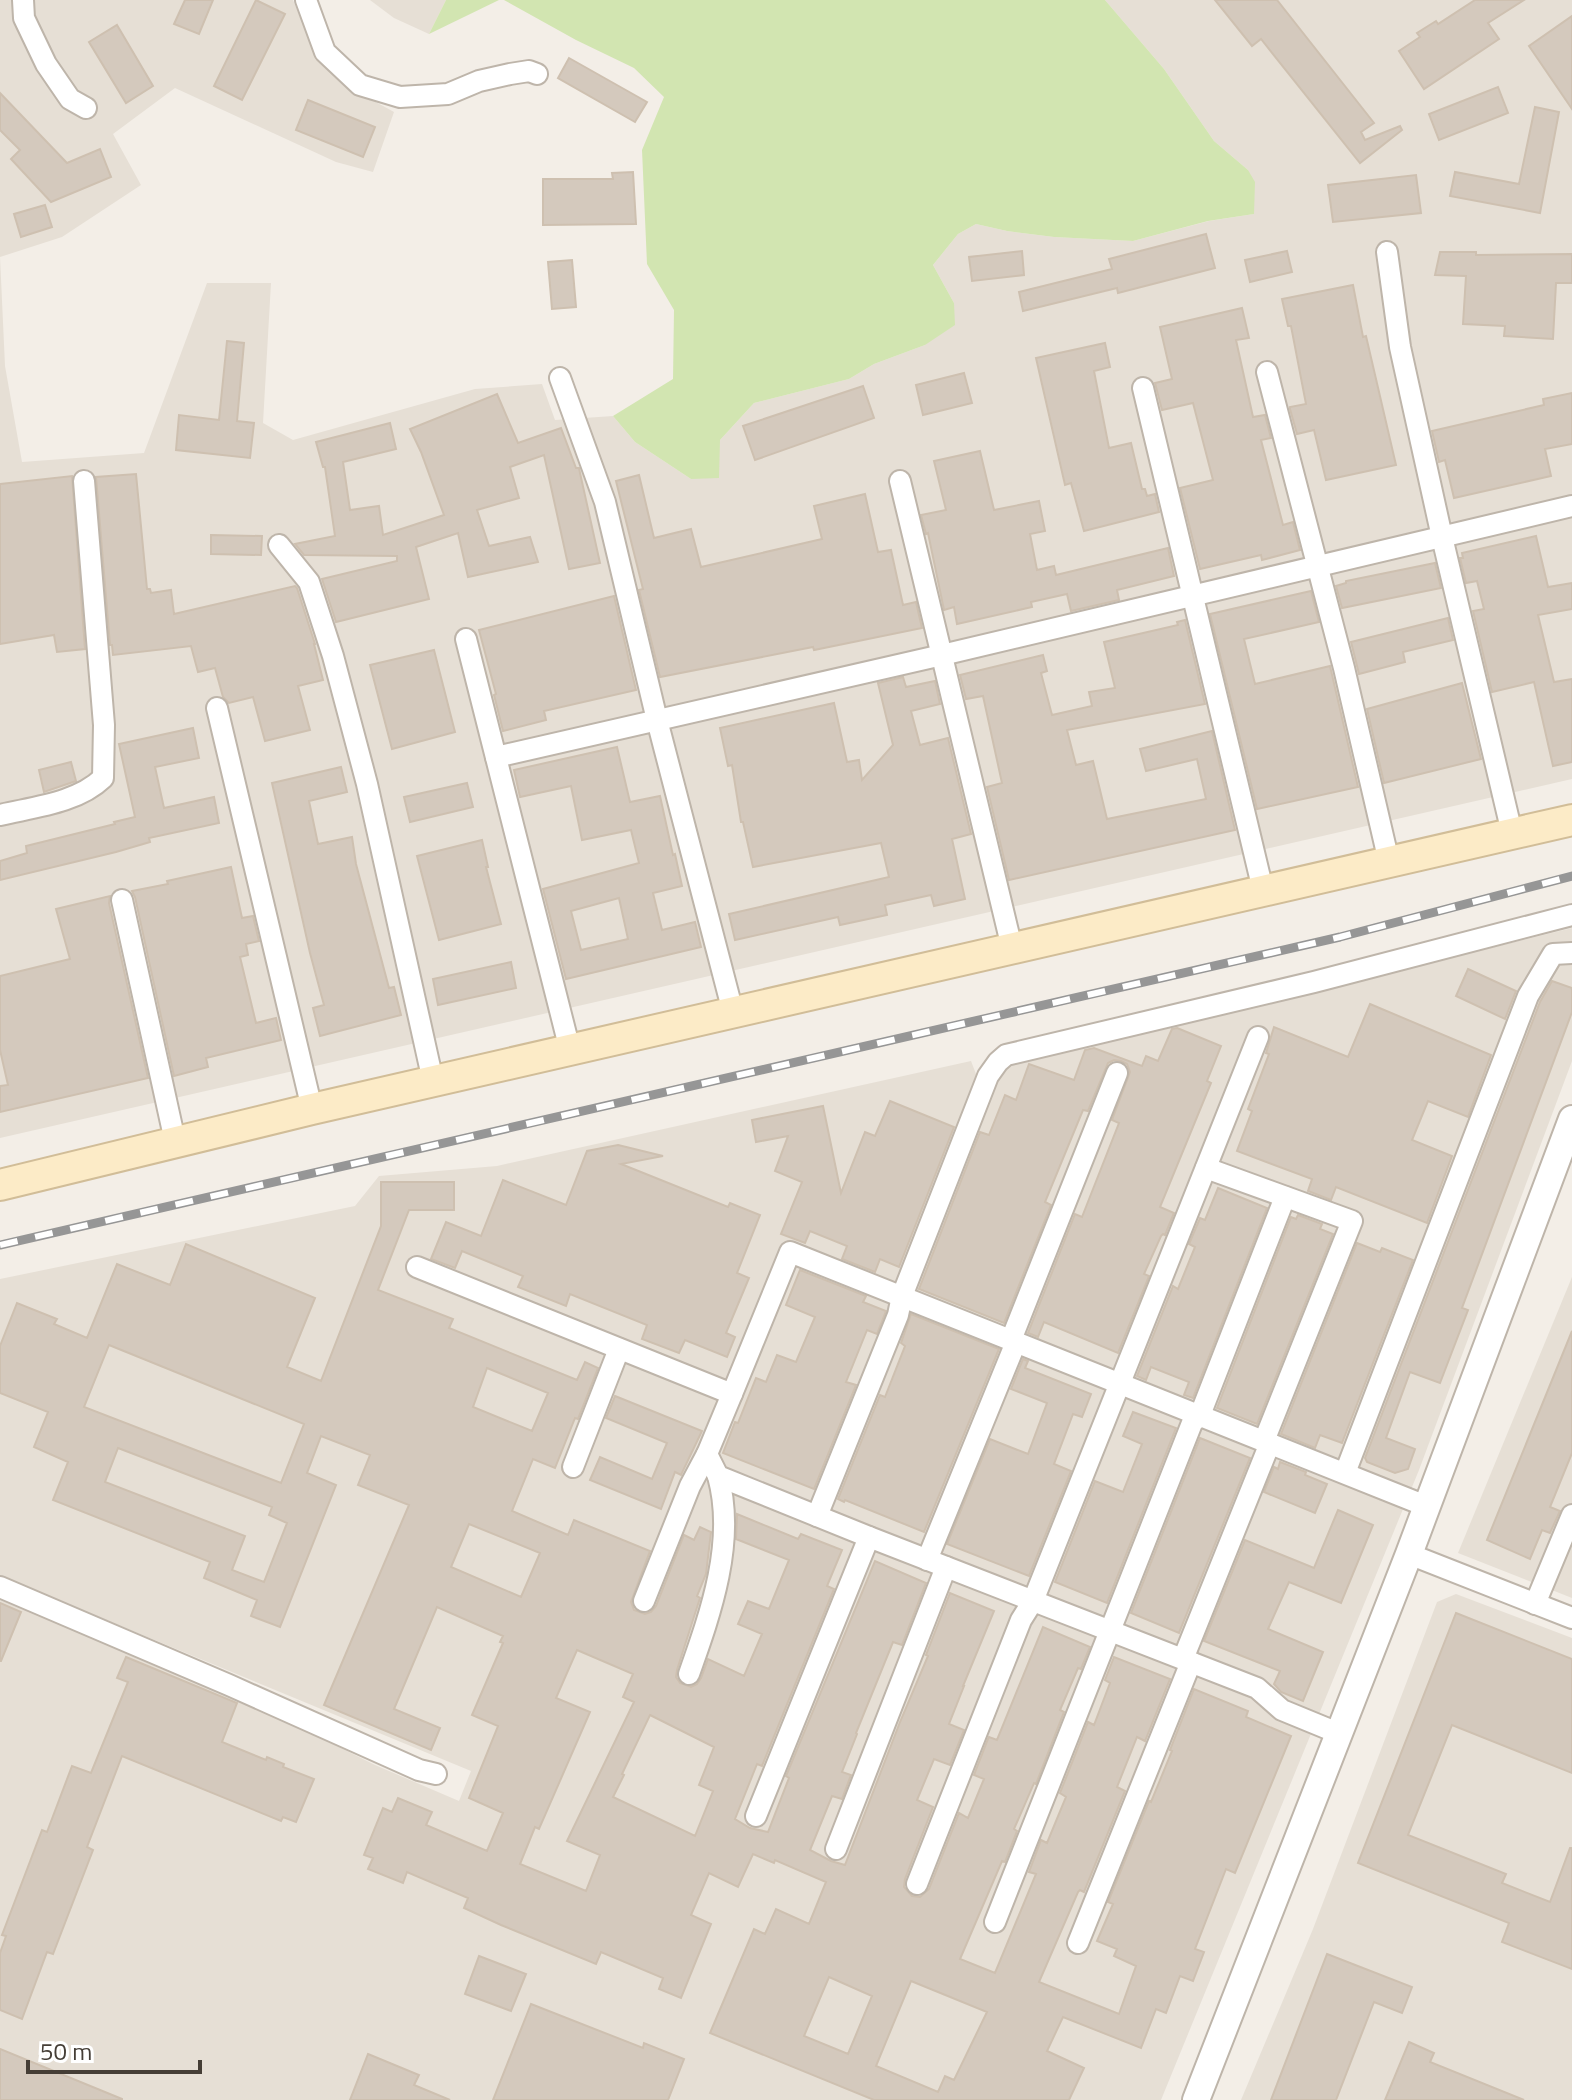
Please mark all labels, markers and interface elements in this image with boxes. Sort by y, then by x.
scale bar [28,2024,200,2074]
text: 50 m [40,2033,92,2069]

